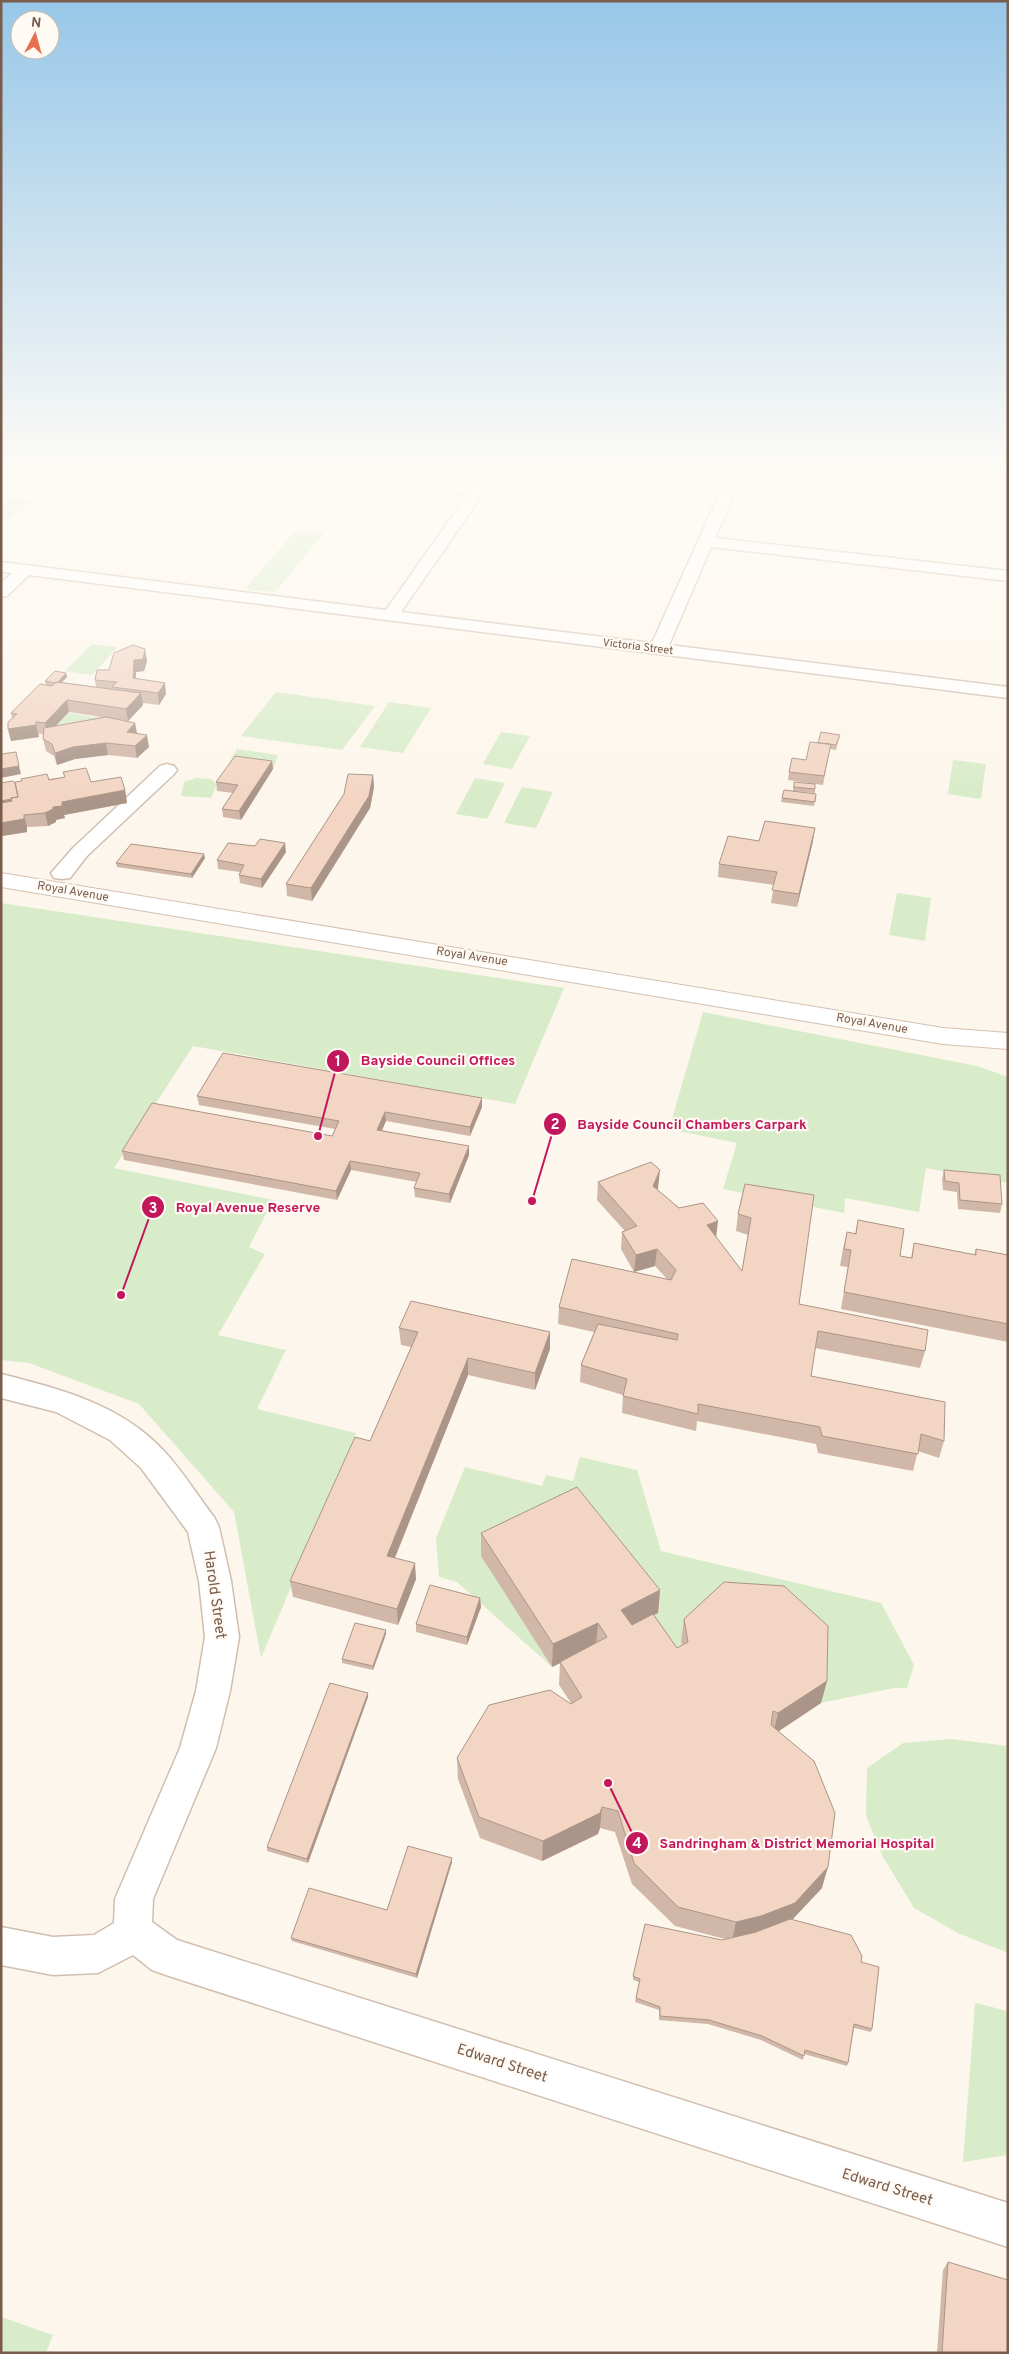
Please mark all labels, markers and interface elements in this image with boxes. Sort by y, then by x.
north arrow [10,10,60,60]
text: N [30,15,42,33]
street label: Victoria Street [602,636,674,658]
street label: Royal Avenue [36,878,110,906]
street label: Royal Avenue [435,943,509,971]
street label: Royal Avenue [835,1010,909,1038]
callout: Bayside Council Offices [326,1046,525,1075]
text: 1 [335,1053,341,1072]
text: Bayside Council Offices [361,1053,515,1070]
callout: Bayside Council Chambers Carpark [542,1109,817,1138]
text: 2 [550,1116,560,1135]
text: Bayside Council Chambers Carpark [577,1117,807,1134]
callout: Royal Avenue Reserve [141,1193,331,1222]
text: 3 [149,1200,158,1219]
text: Royal Avenue Reserve [176,1200,321,1217]
street label: Harold Street [198,1550,230,1640]
callout: Sandringham & District Memorial Hospital [625,1829,944,1858]
text: 4 [632,1835,642,1854]
text: Sandringham & District Memorial Hospital [660,1836,934,1853]
street label: Edward Street [454,2040,550,2088]
street label: Edward Street [839,2165,935,2211]

